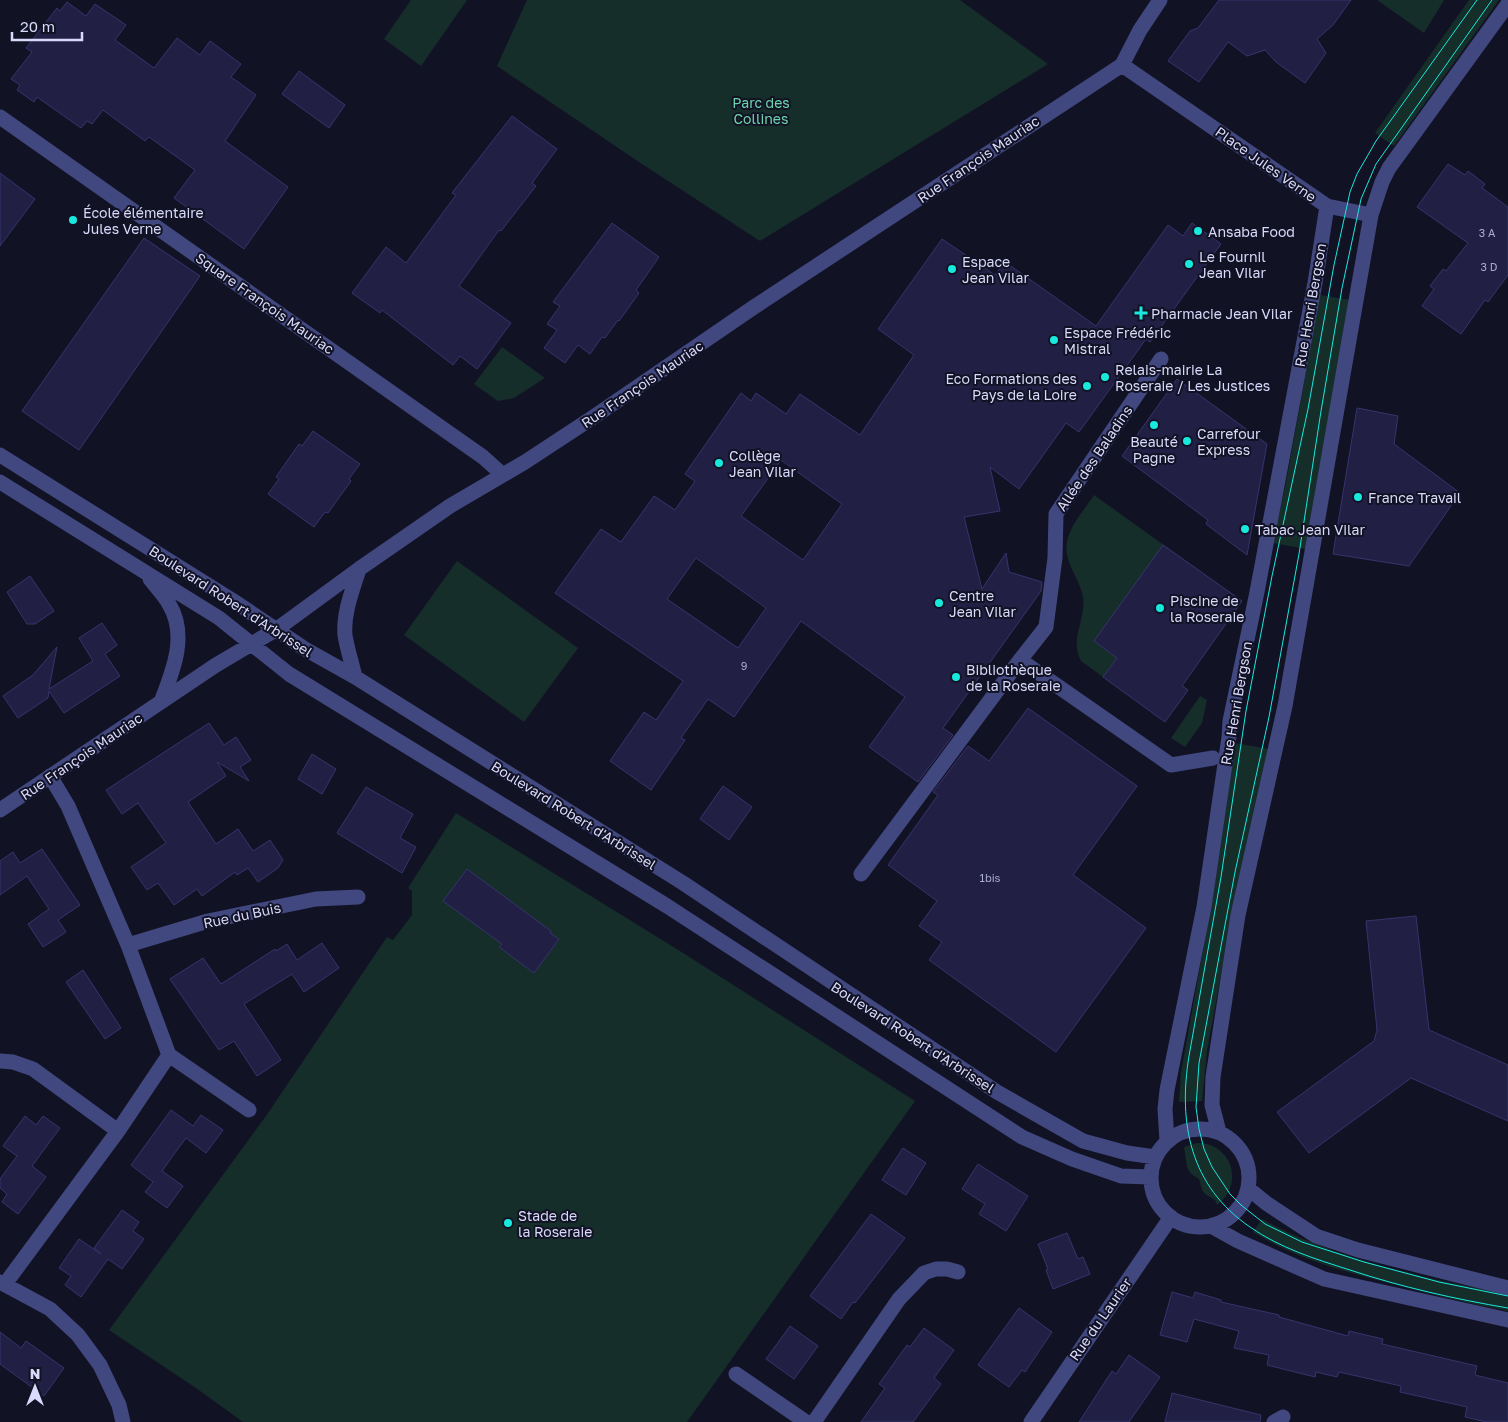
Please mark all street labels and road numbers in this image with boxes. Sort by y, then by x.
street label: Rue François Mauriac [914,112,1042,206]
street label: Place Jules Verne [1212,123,1320,205]
street label: Rue Henri Bergson [1291,242,1329,368]
street label: Square François Mauriac [193,249,338,357]
street label: Rue François Mauriac [578,337,706,431]
street label: Allée des Baladins [1052,402,1136,514]
street label: Boulevard Robert d'Arbrissel [146,542,316,660]
street label: Rue Henri Bergson [1217,640,1255,766]
street label: Rue François Mauriac [17,709,145,803]
street label: Boulevard Robert d'Arbrissel [488,757,660,873]
street label: Rue du Buis [202,898,282,932]
street label: Boulevard Robert d'Arbrissel [828,978,998,1096]
street label: Rue du Laurier [1065,1274,1135,1364]

